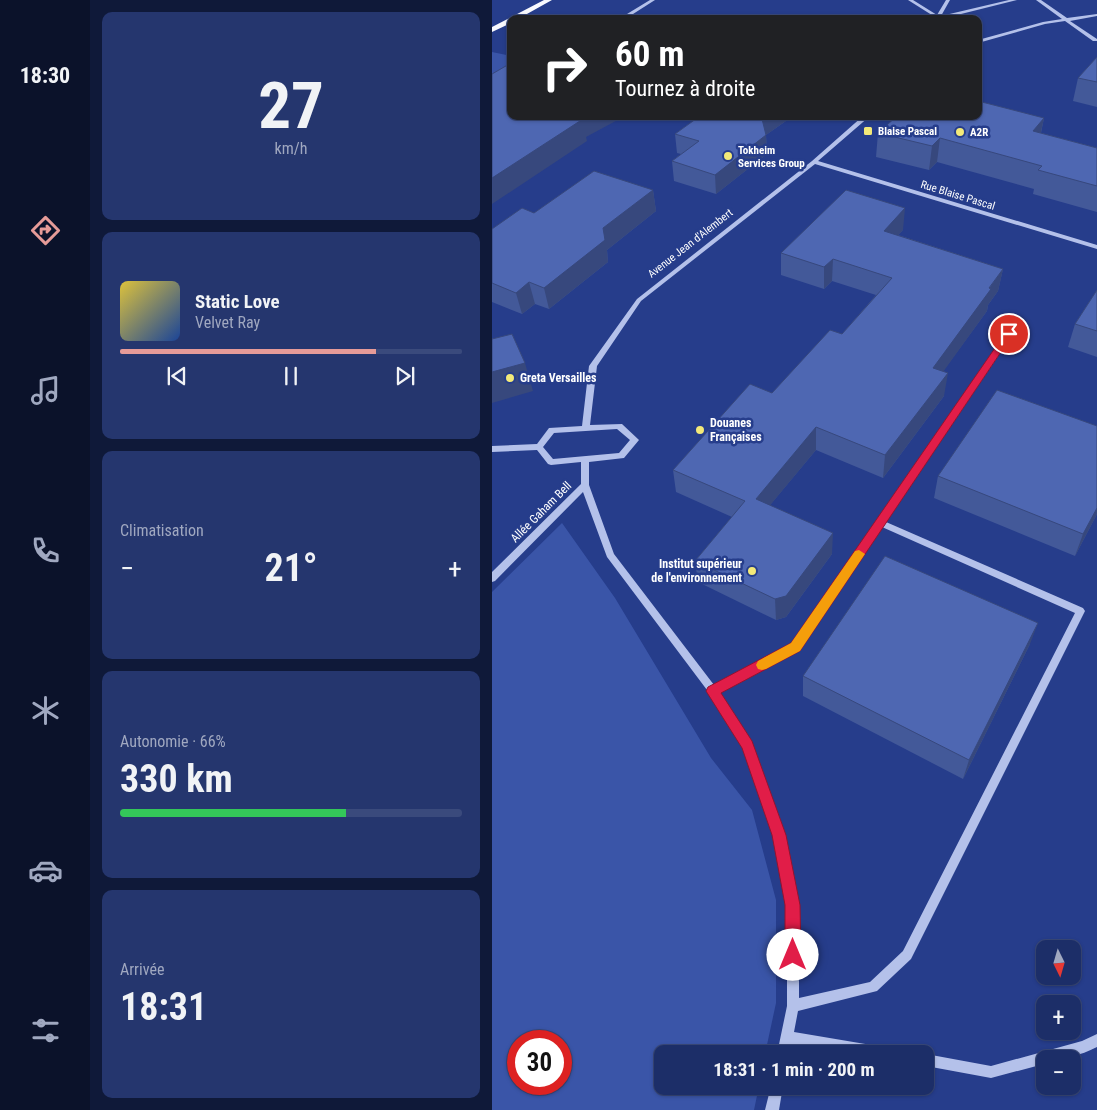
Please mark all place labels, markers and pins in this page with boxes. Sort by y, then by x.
marker: Blaise Pascal [862,125,874,137]
place label: Blaise Pascal [878,125,937,138]
marker: A2R [954,126,966,138]
place label: A2R [970,126,988,139]
place label: Tokheim Services Group [738,144,805,170]
marker: Tokheim Services Group [722,150,734,162]
pin [988,313,1030,355]
place label: Greta Versailles [520,371,597,385]
marker: Greta Versailles [504,372,516,384]
place label: Douanes Françaises [710,416,762,444]
marker: Douanes Françaises [694,424,706,436]
place label: Institut supérieur de l'environnement [651,557,742,585]
marker: Institut supérieur de l'environnement [746,565,758,577]

